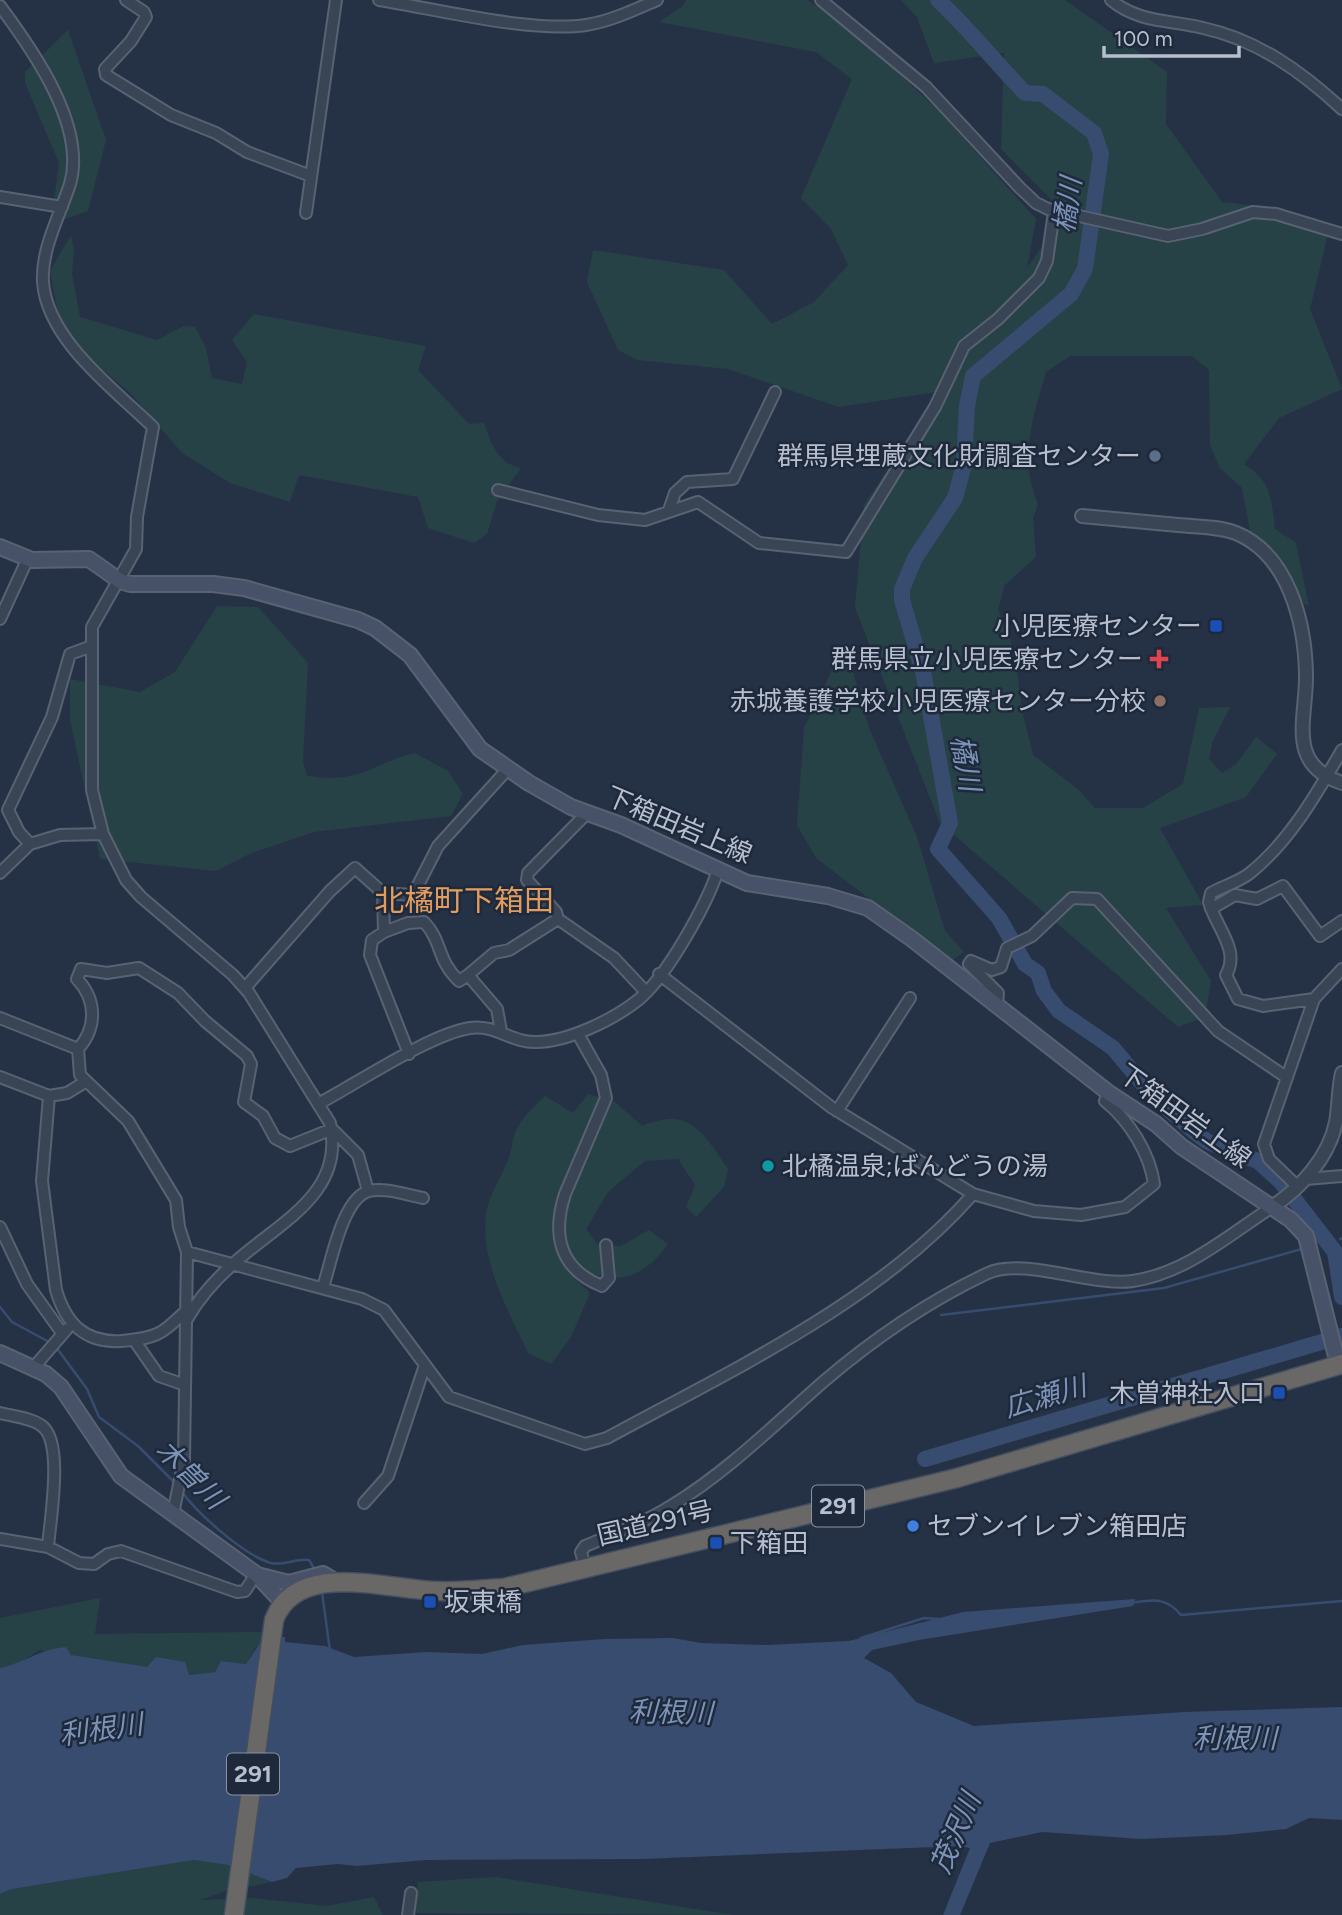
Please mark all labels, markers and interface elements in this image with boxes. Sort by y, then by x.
scale bar [1104,14,1239,58]
text: 100 m [1114,26,1173,51]
water label: 橘川 [1046,172,1088,235]
place label: 群馬県埋蔵文化財調査センター [777,440,1141,472]
marker: 群馬県埋蔵文化財調査センター [1147,448,1163,464]
place label: 小児医療センター [994,610,1202,642]
marker: 小児医療センター [1208,618,1224,634]
place label: 群馬県立小児医療センター [831,643,1143,675]
marker: 群馬県立小児医療センター [1149,649,1169,669]
place label: 赤城養護学校小児医療センター分校 [730,685,1146,717]
marker: 赤城養護学校小児医療センター分校 [1152,693,1168,709]
water label: 橘川 [944,732,988,796]
street label: 下箱田岩上線 [601,780,757,870]
district label: 北橘町下箱田 [374,882,554,919]
street label: 下箱田岩上線 [1112,1057,1258,1175]
place label: 北橘温泉;ばんどうの湯 [782,1150,1048,1182]
marker: 北橘温泉;ばんどうの湯 [760,1158,776,1174]
water label: 広瀬川 [1000,1367,1093,1424]
place label: 木曽神社入口 [1109,1377,1265,1409]
marker: 木曽神社入口 [1271,1385,1287,1401]
water label: 木曽川 [149,1432,235,1518]
road number: 291 [812,1486,864,1526]
street label: 国道291号 [594,1494,716,1552]
place label: セブンイレブン箱田店 [927,1510,1187,1542]
marker: セブンイレブン箱田店 [905,1518,921,1534]
place label: 下箱田 [730,1527,808,1559]
marker: 下箱田 [708,1535,724,1551]
place label: 坂東橋 [444,1586,522,1618]
marker: 坂東橋 [422,1594,438,1610]
water label: 利根川 [629,1694,716,1730]
water label: 利根川 [57,1706,148,1752]
water label: 利根川 [1193,1721,1280,1755]
road number: 291 [227,1754,279,1794]
water label: 茂沢川 [923,1785,988,1878]

